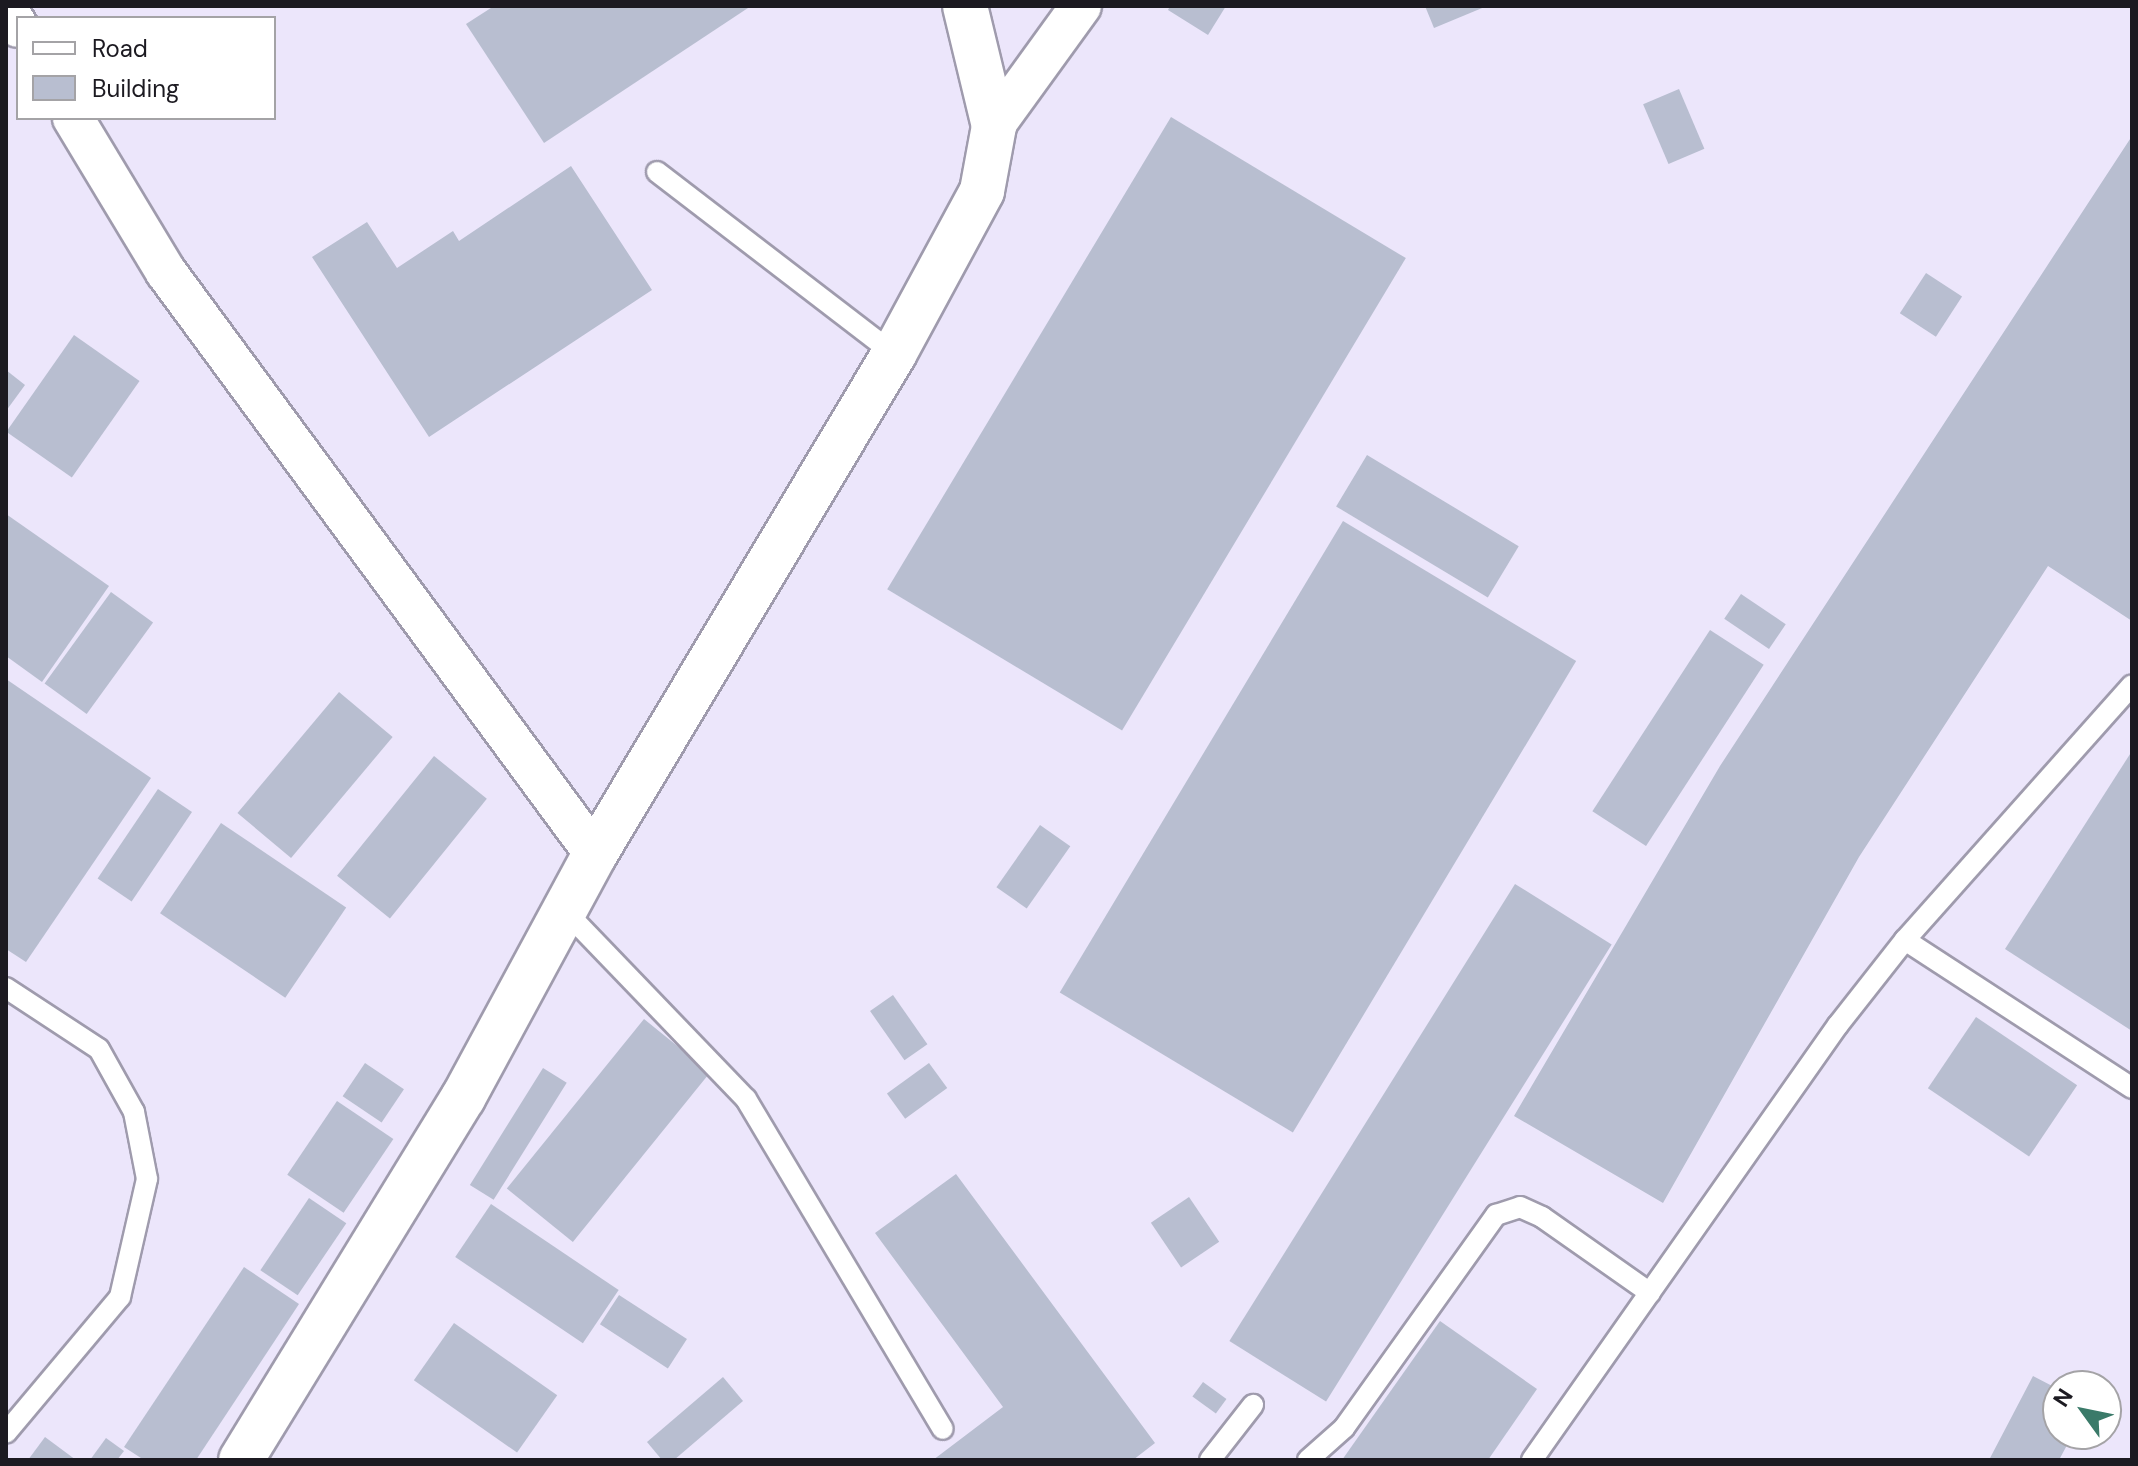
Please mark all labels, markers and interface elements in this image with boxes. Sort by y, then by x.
legend [16,16,276,120]
text: Road [92,33,148,64]
text: Building [92,73,179,104]
north arrow [2042,1370,2122,1450]
text: N [2047,1383,2080,1412]

